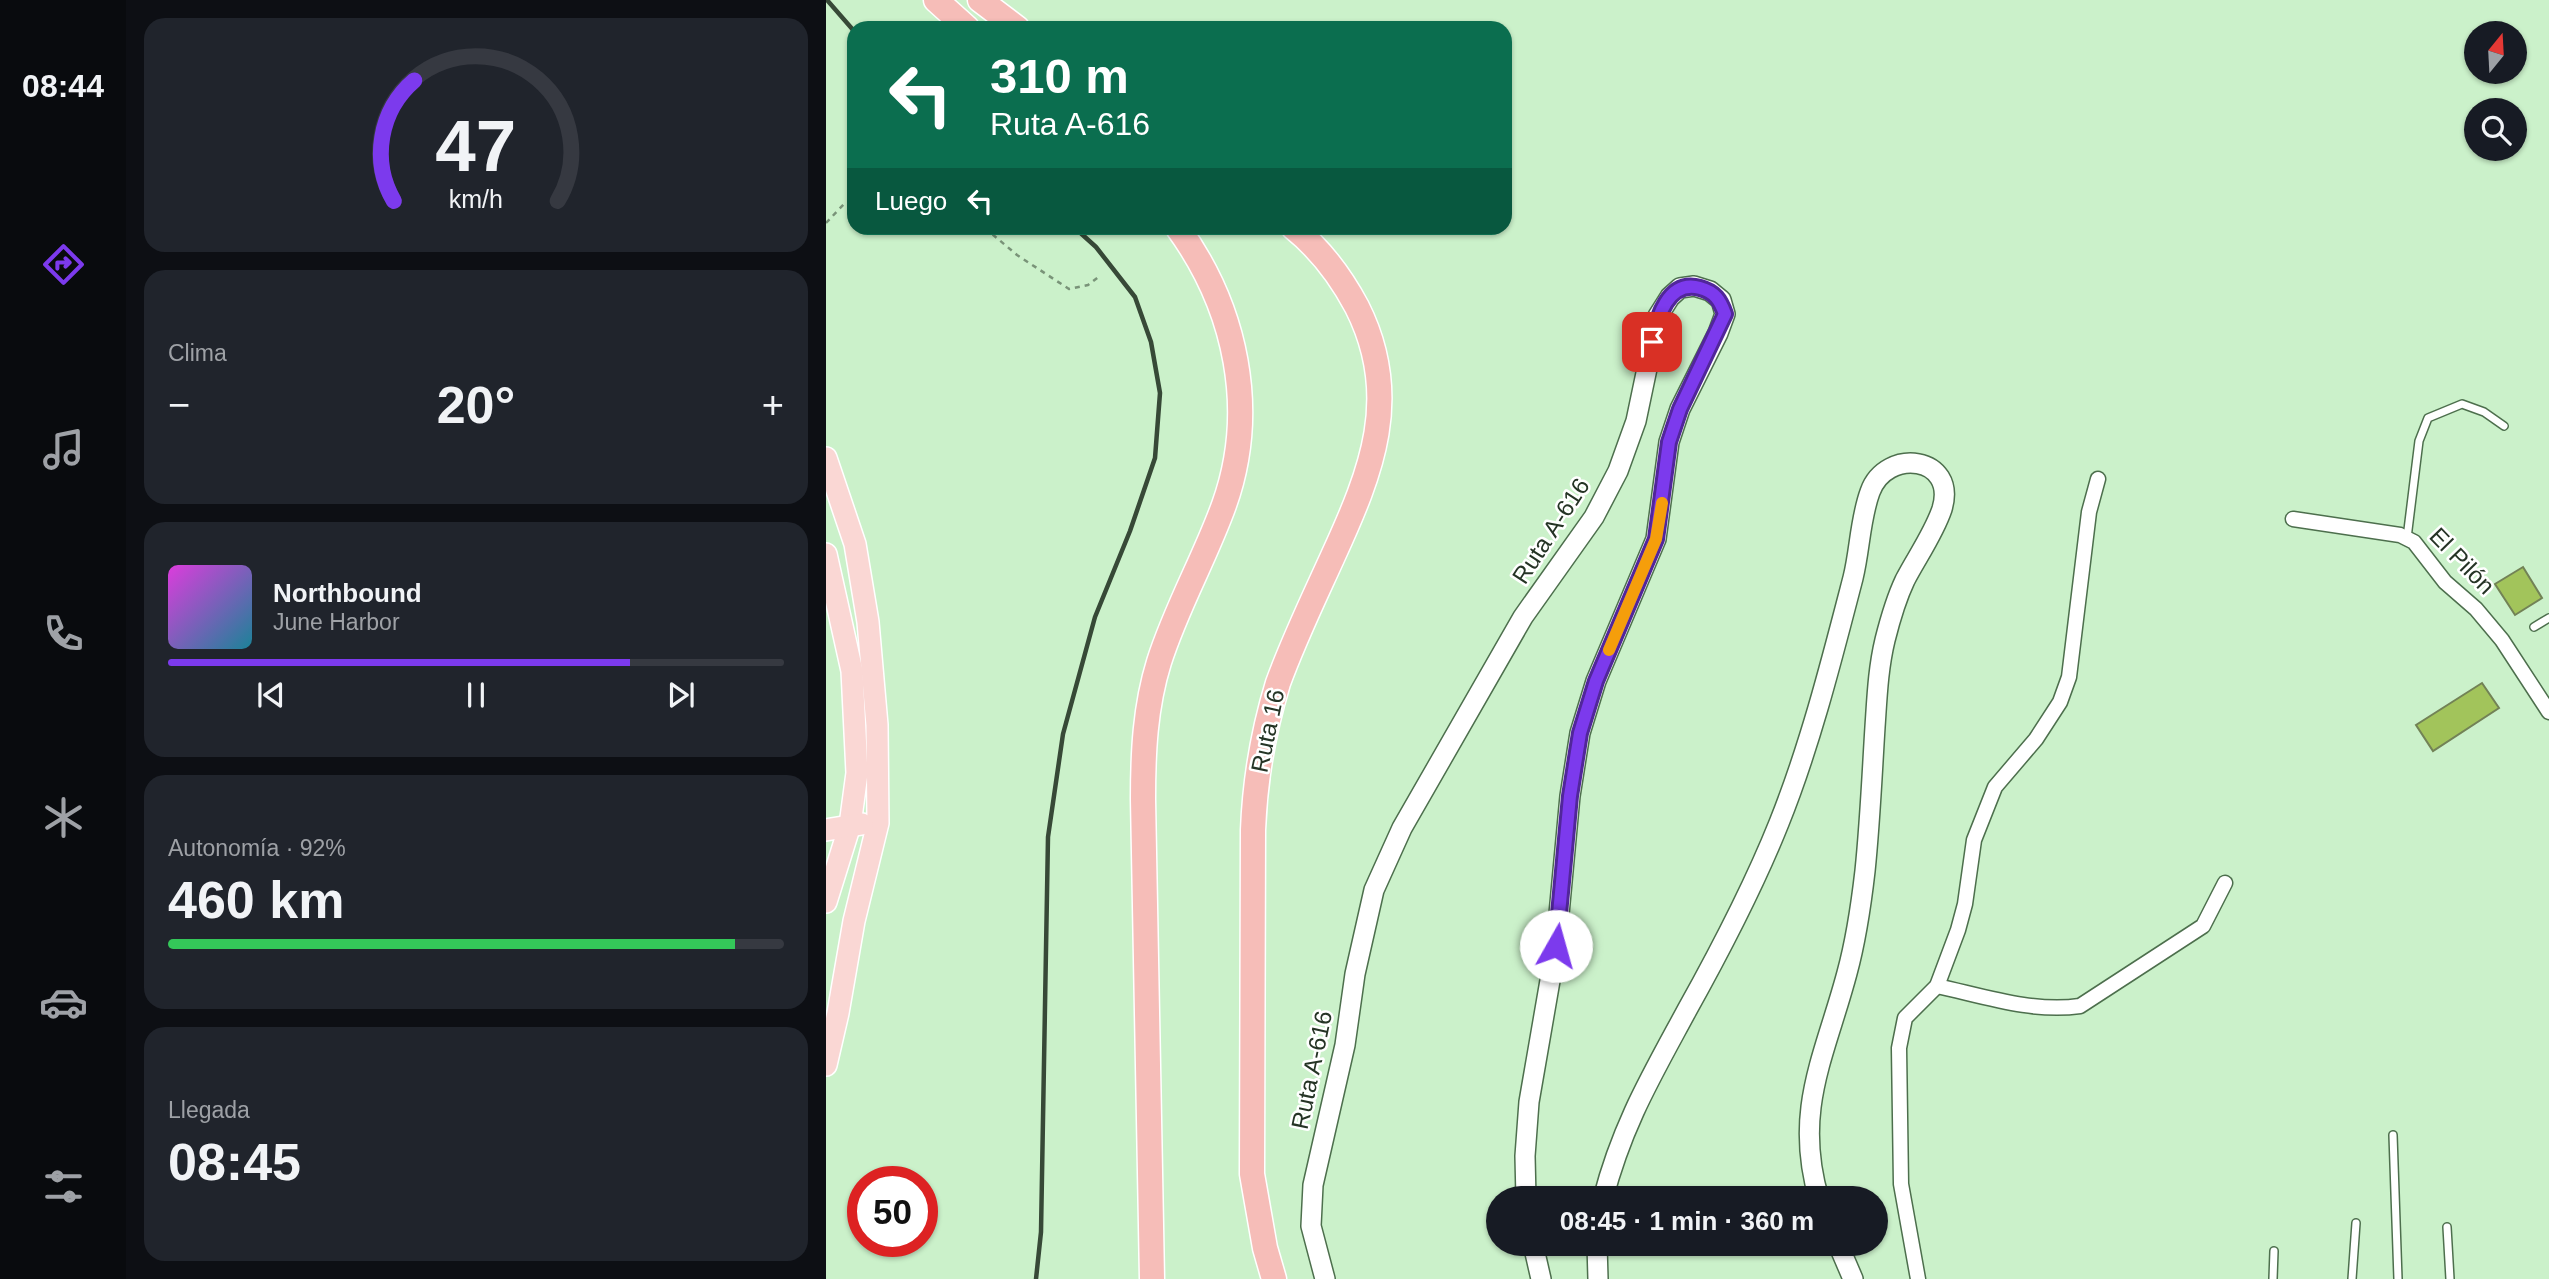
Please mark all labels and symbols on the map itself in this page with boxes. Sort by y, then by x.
north arrow [2464,21,2527,84]
pin [1622,312,1682,372]
street label: Ruta A-616 [1507,473,1595,588]
street label: El Pilón [2424,522,2500,599]
street label: Ruta 16 [1246,687,1289,775]
position arrow [1519,909,1593,983]
street label: Ruta A-616 [1286,1008,1337,1131]
speed limit sign: 50 [847,1166,938,1257]

